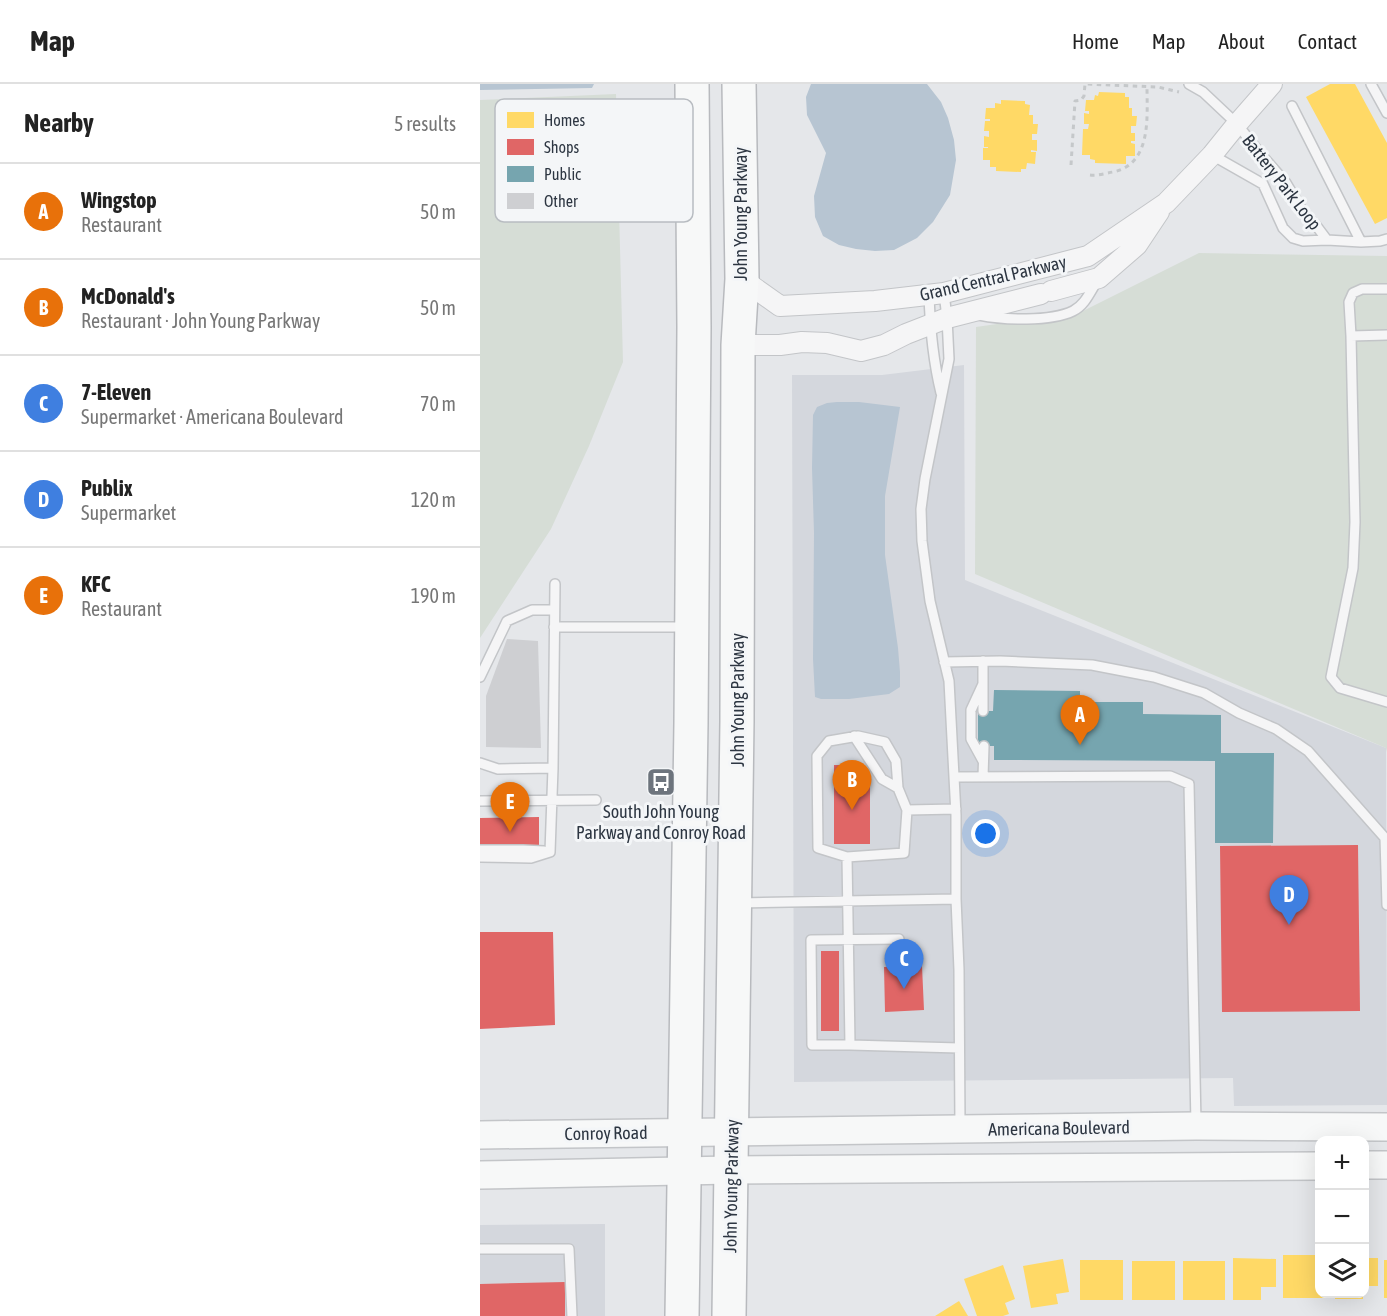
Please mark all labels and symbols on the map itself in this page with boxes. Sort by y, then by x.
legend [495,99,693,222]
text: Homes [544,111,586,129]
street label: Battery Park Loop [1238,130,1326,234]
text: Shops [544,138,580,157]
street label: John Young Parkway [730,147,751,281]
text: Public [544,165,581,183]
text: Other [544,192,578,210]
street label: Grand Central Parkway [918,251,1068,305]
street label: John Young Parkway [727,633,748,767]
pin: A [1060,696,1100,745]
pin: B [832,760,872,810]
bus stop icon: South John Young Parkway and Conroy Road [645,766,677,798]
pin: E [490,782,530,832]
place label: South John Young Parkway and Conroy Road [576,801,746,843]
your location [971,819,1000,848]
pin: D [1270,876,1308,925]
pin: C [884,940,924,989]
street label: Americana Boulevard [988,1116,1130,1140]
street label: John Young Parkway [719,1119,743,1253]
street label: Conroy Road [564,1122,648,1144]

